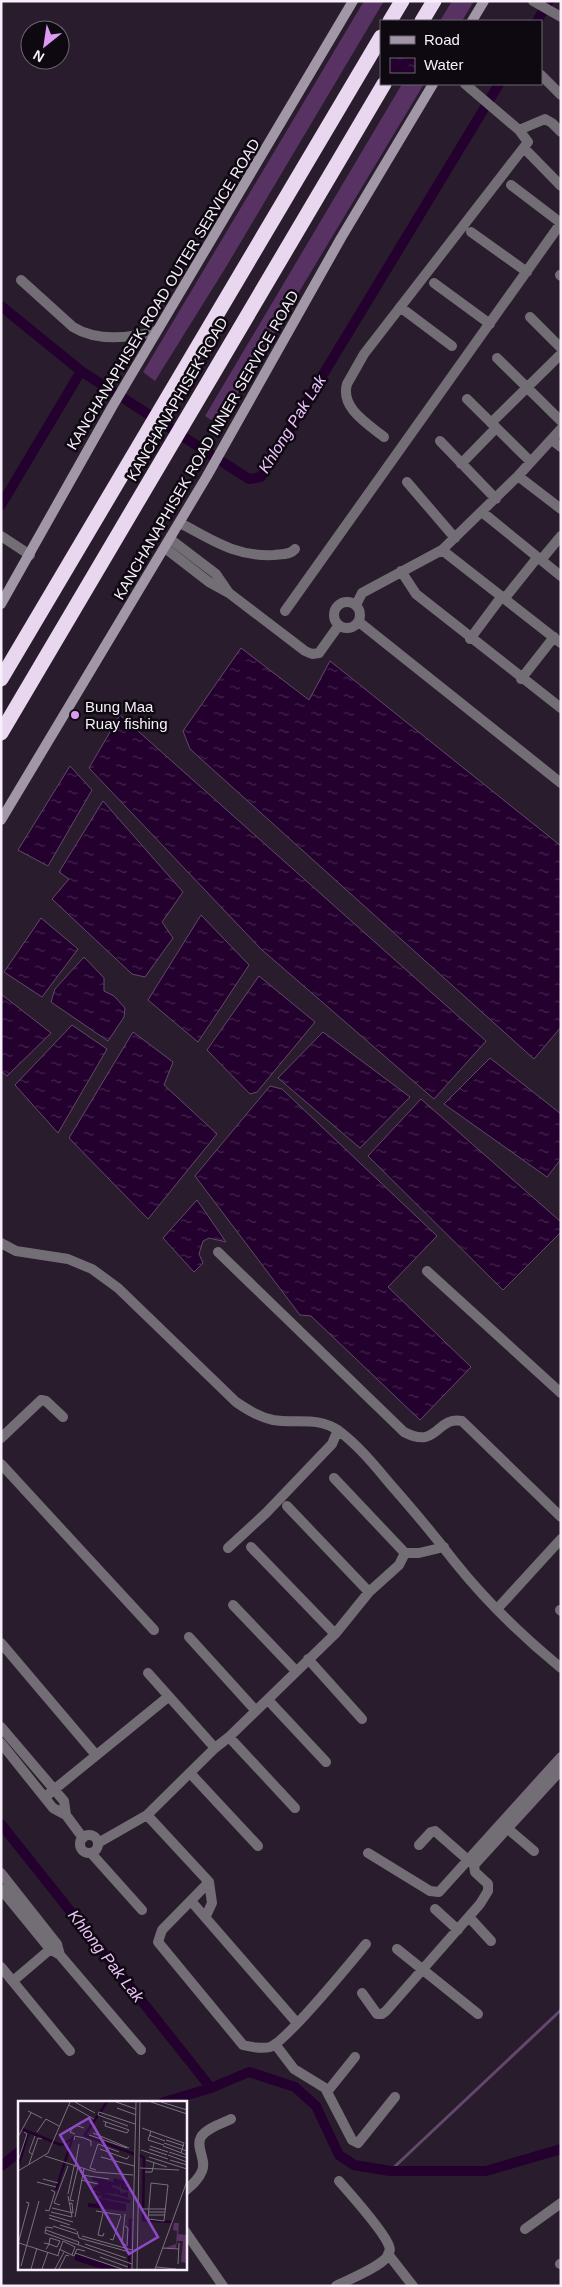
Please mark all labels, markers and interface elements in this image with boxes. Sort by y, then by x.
north arrow [20,20,70,70]
legend [380,20,542,85]
text: Road [424,31,460,48]
text: N [30,47,47,66]
text: Water [424,56,463,73]
street label: KANCHANAPHISEK ROAD OUTER SERVICE ROAD [63,135,263,453]
street label: KANCHANAPHISEK ROAD INNER SERVICE ROAD [110,287,302,603]
street label: KANCHANAPHISEK ROAD [123,314,231,484]
water label: Khlong Pak Lak [255,371,329,476]
place label: Bung Maa Ruay fishing [85,698,168,732]
marker: Bung Maa Ruay fishing [69,709,81,721]
water label: Khlong Pak Lak [65,1907,148,2006]
inset map [18,2101,186,2270]

